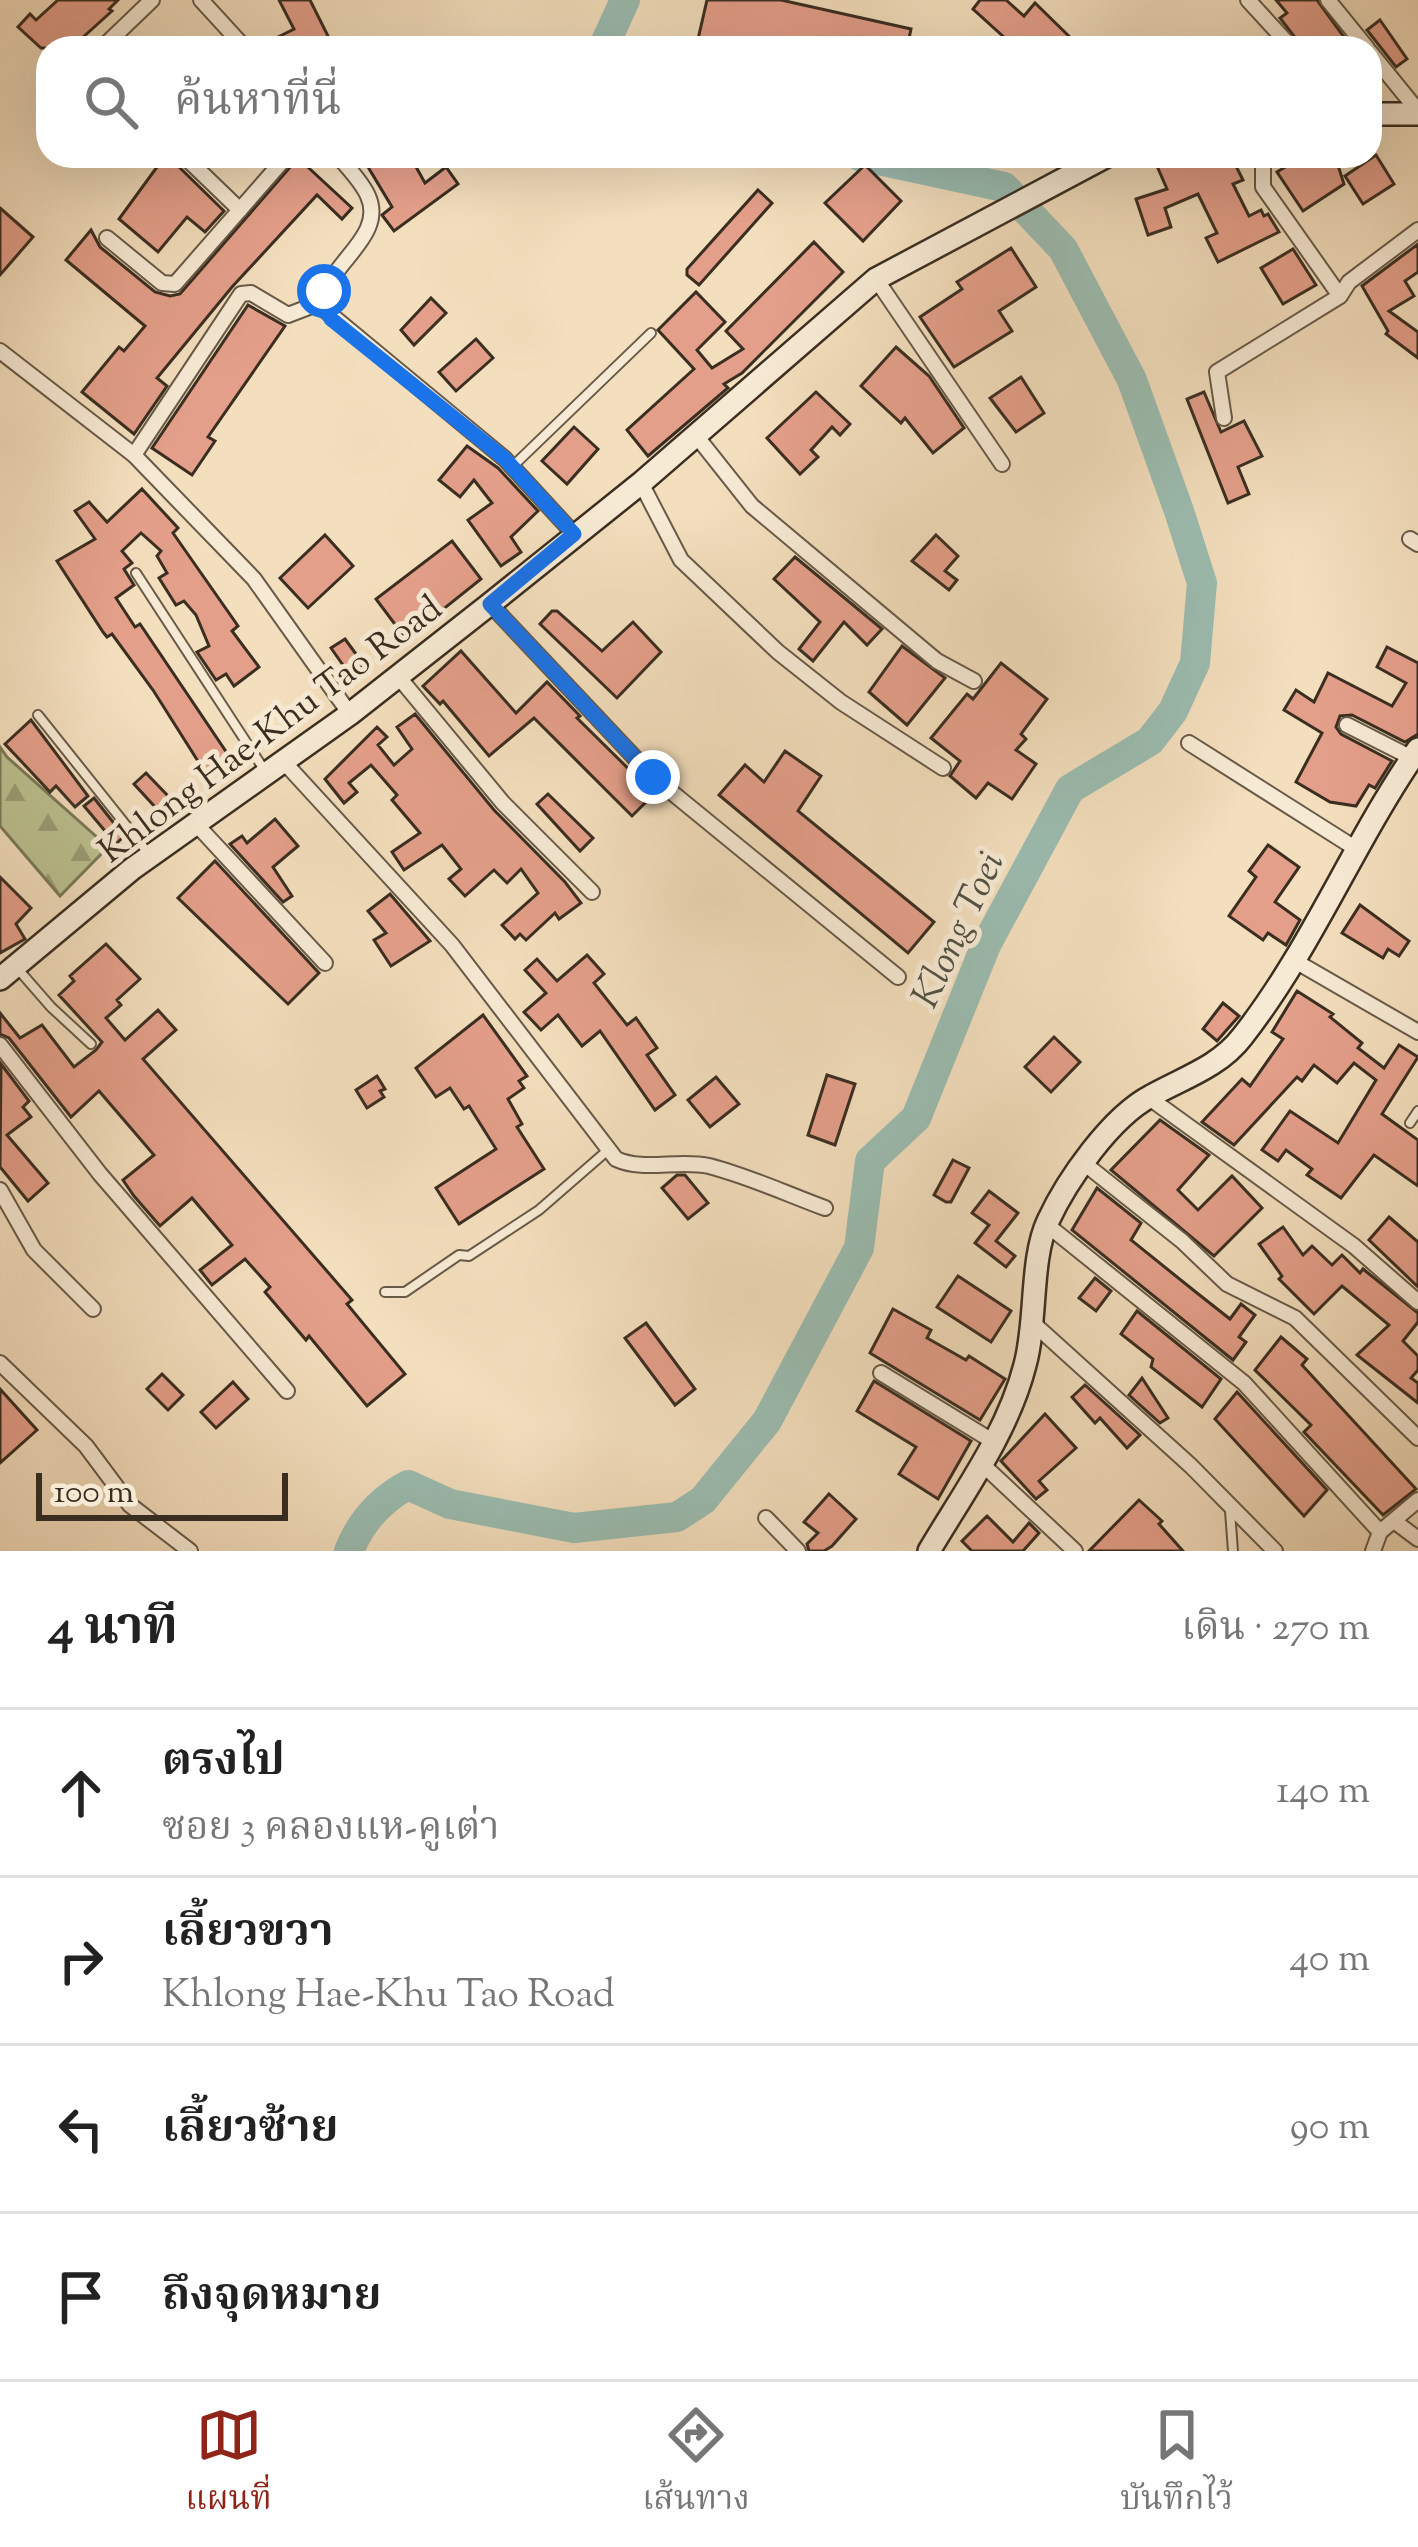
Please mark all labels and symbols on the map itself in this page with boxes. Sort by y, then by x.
route start [297,264,351,318]
street label: Khlong Hae-Khu Tao Road [89,585,454,878]
route end [626,750,680,804]
water label: Klong Toei [900,844,1021,1018]
scale bar [36,1467,288,1520]

